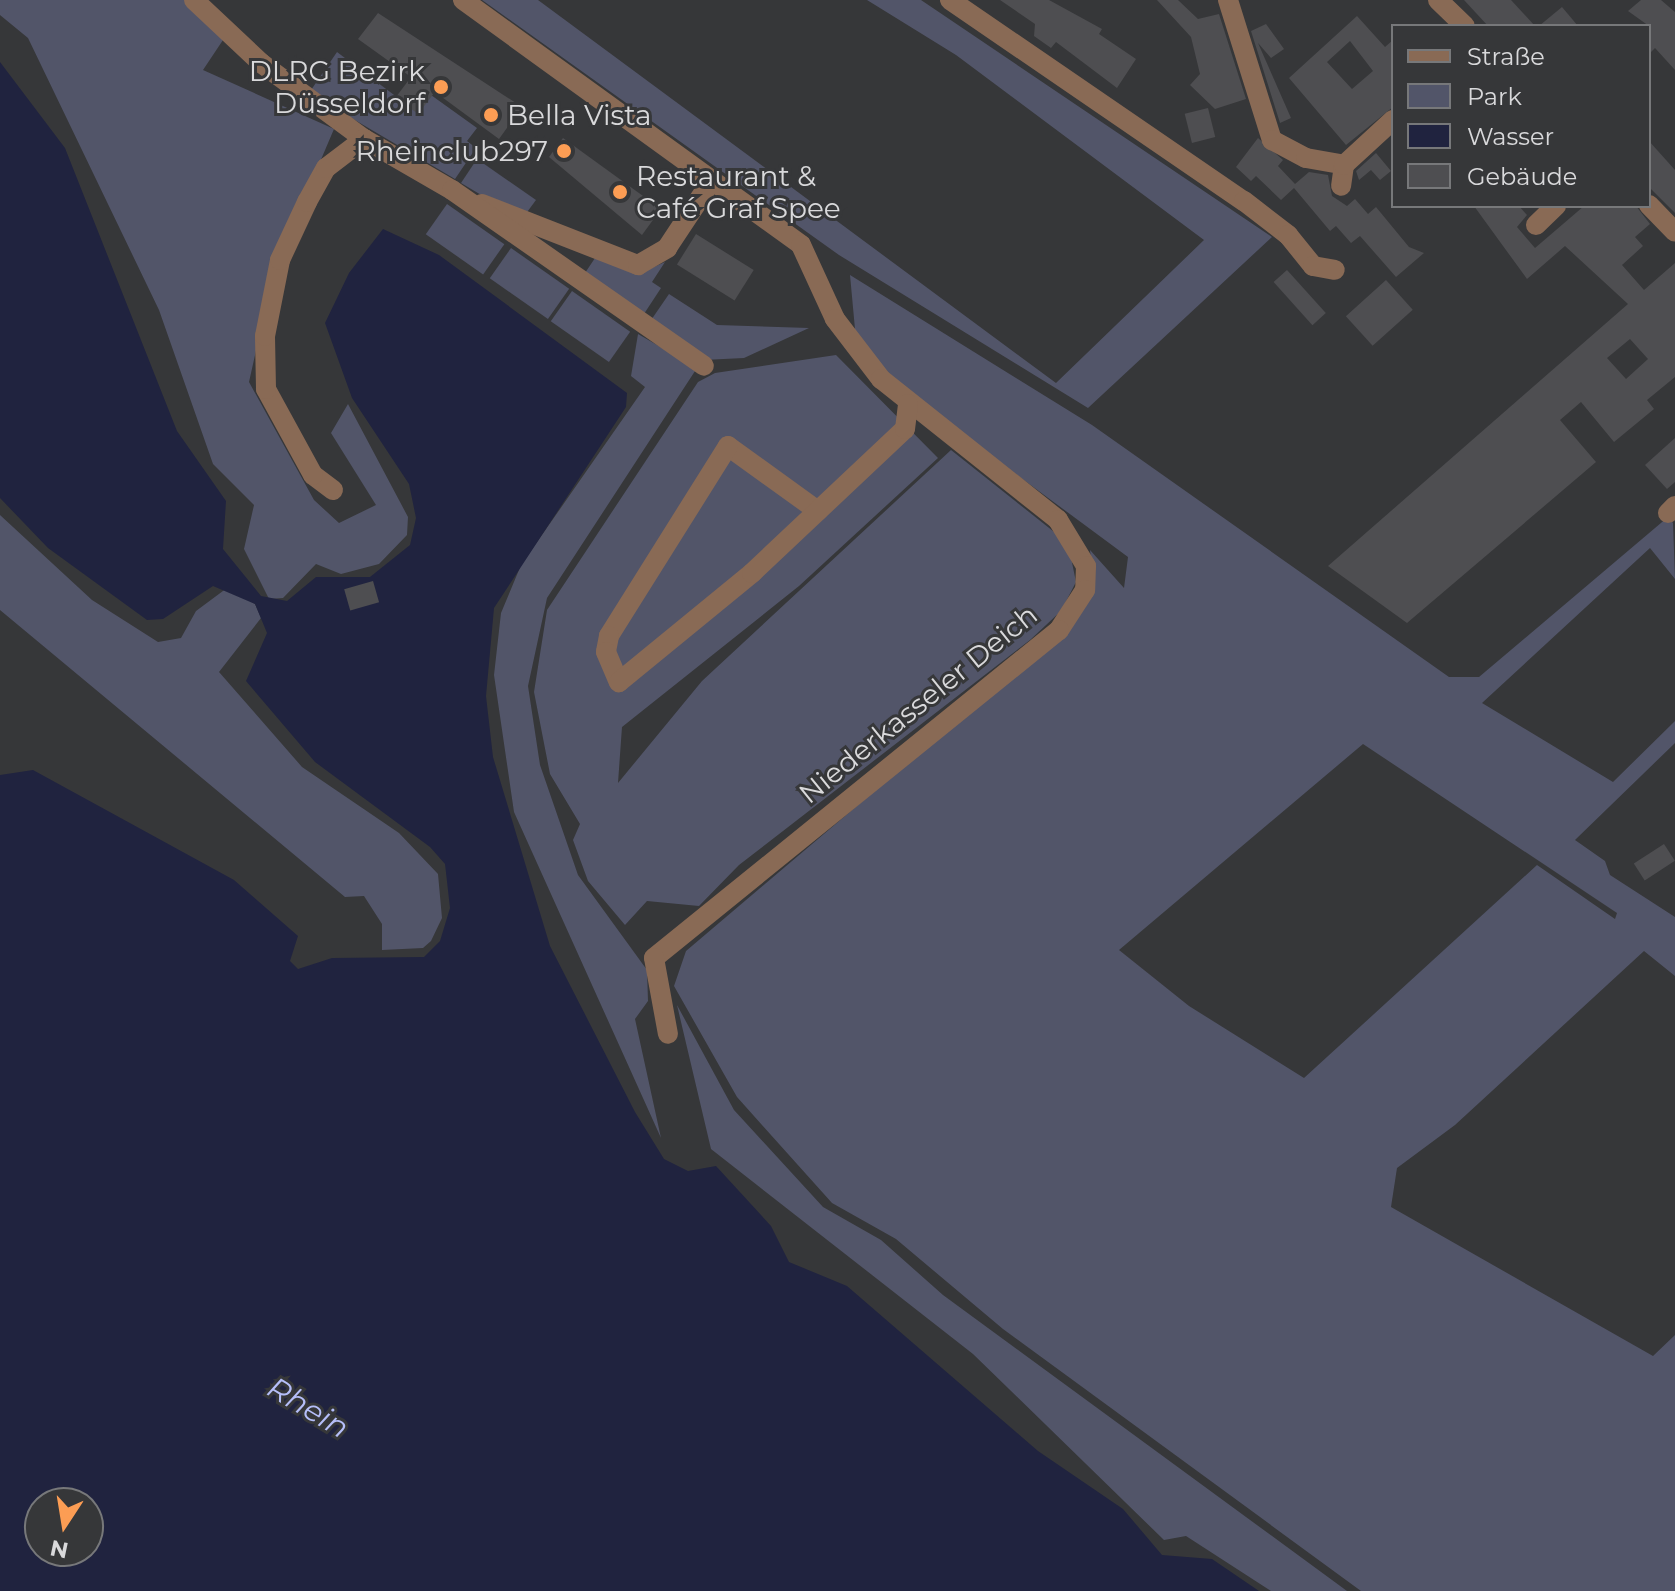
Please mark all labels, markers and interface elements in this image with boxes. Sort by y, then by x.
legend [1391,24,1651,208]
text: Straße [1467,42,1545,71]
place label: DLRG Bezirk Düsseldorf [249,54,425,120]
marker: DLRG Bezirk Düsseldorf [432,78,450,96]
text: Park [1467,82,1522,111]
place label: Bella Vista [507,98,652,132]
marker: Bella Vista [482,106,500,124]
text: Wasser [1467,122,1554,151]
place label: Rheinclub297 [356,134,548,168]
marker: Rheinclub297 [555,142,573,160]
place label: Restaurant & Café Graf Spee [636,159,841,225]
text: Gebäude [1467,162,1577,191]
marker: Restaurant & Café Graf Spee [611,183,629,201]
street label: Niederkasseler Deich [792,598,1044,810]
water label: Rhein [261,1370,355,1446]
north arrow [24,1487,104,1567]
text: N [48,1534,71,1564]

